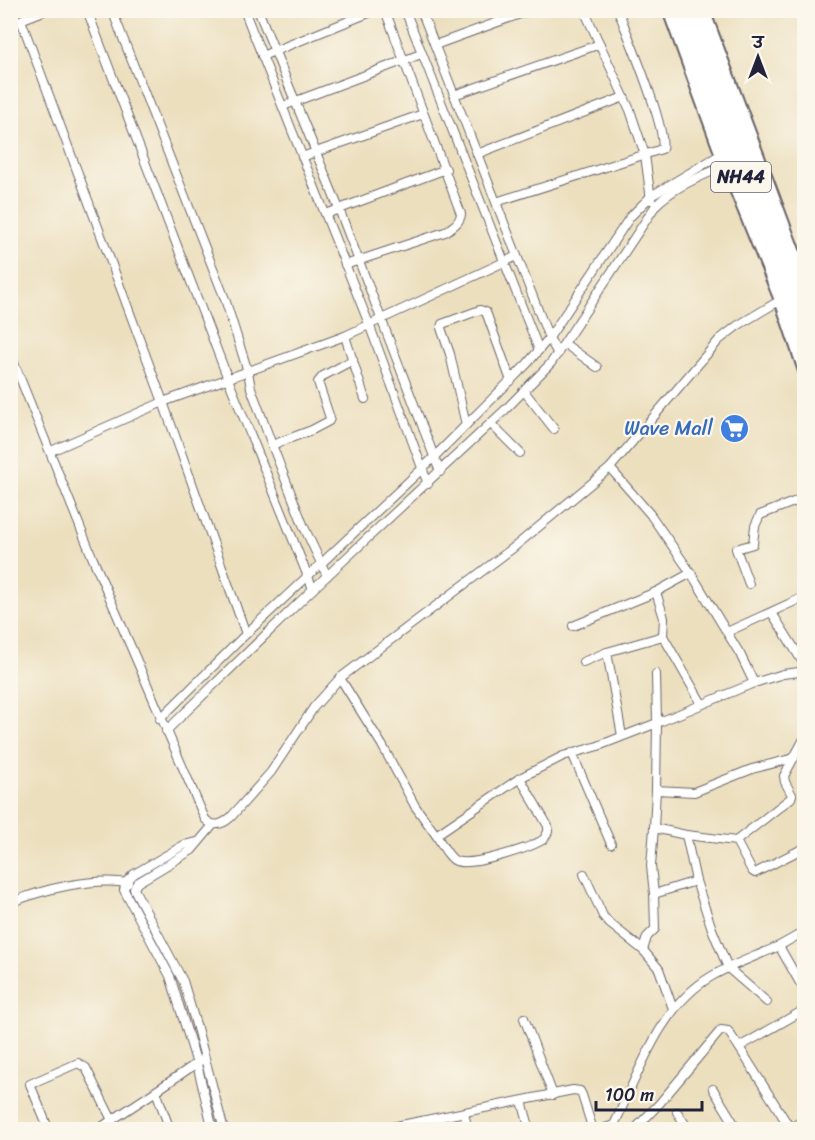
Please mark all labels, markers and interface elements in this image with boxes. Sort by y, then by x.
north arrow [728,27,788,87]
text: उ [751,28,765,57]
road number: NH44 [711,162,771,192]
place label: Wave Mall [624,411,713,446]
supermarket icon: Wave Mall [718,412,750,444]
scale bar [596,1074,702,1112]
text: 100 m [605,1079,654,1111]

